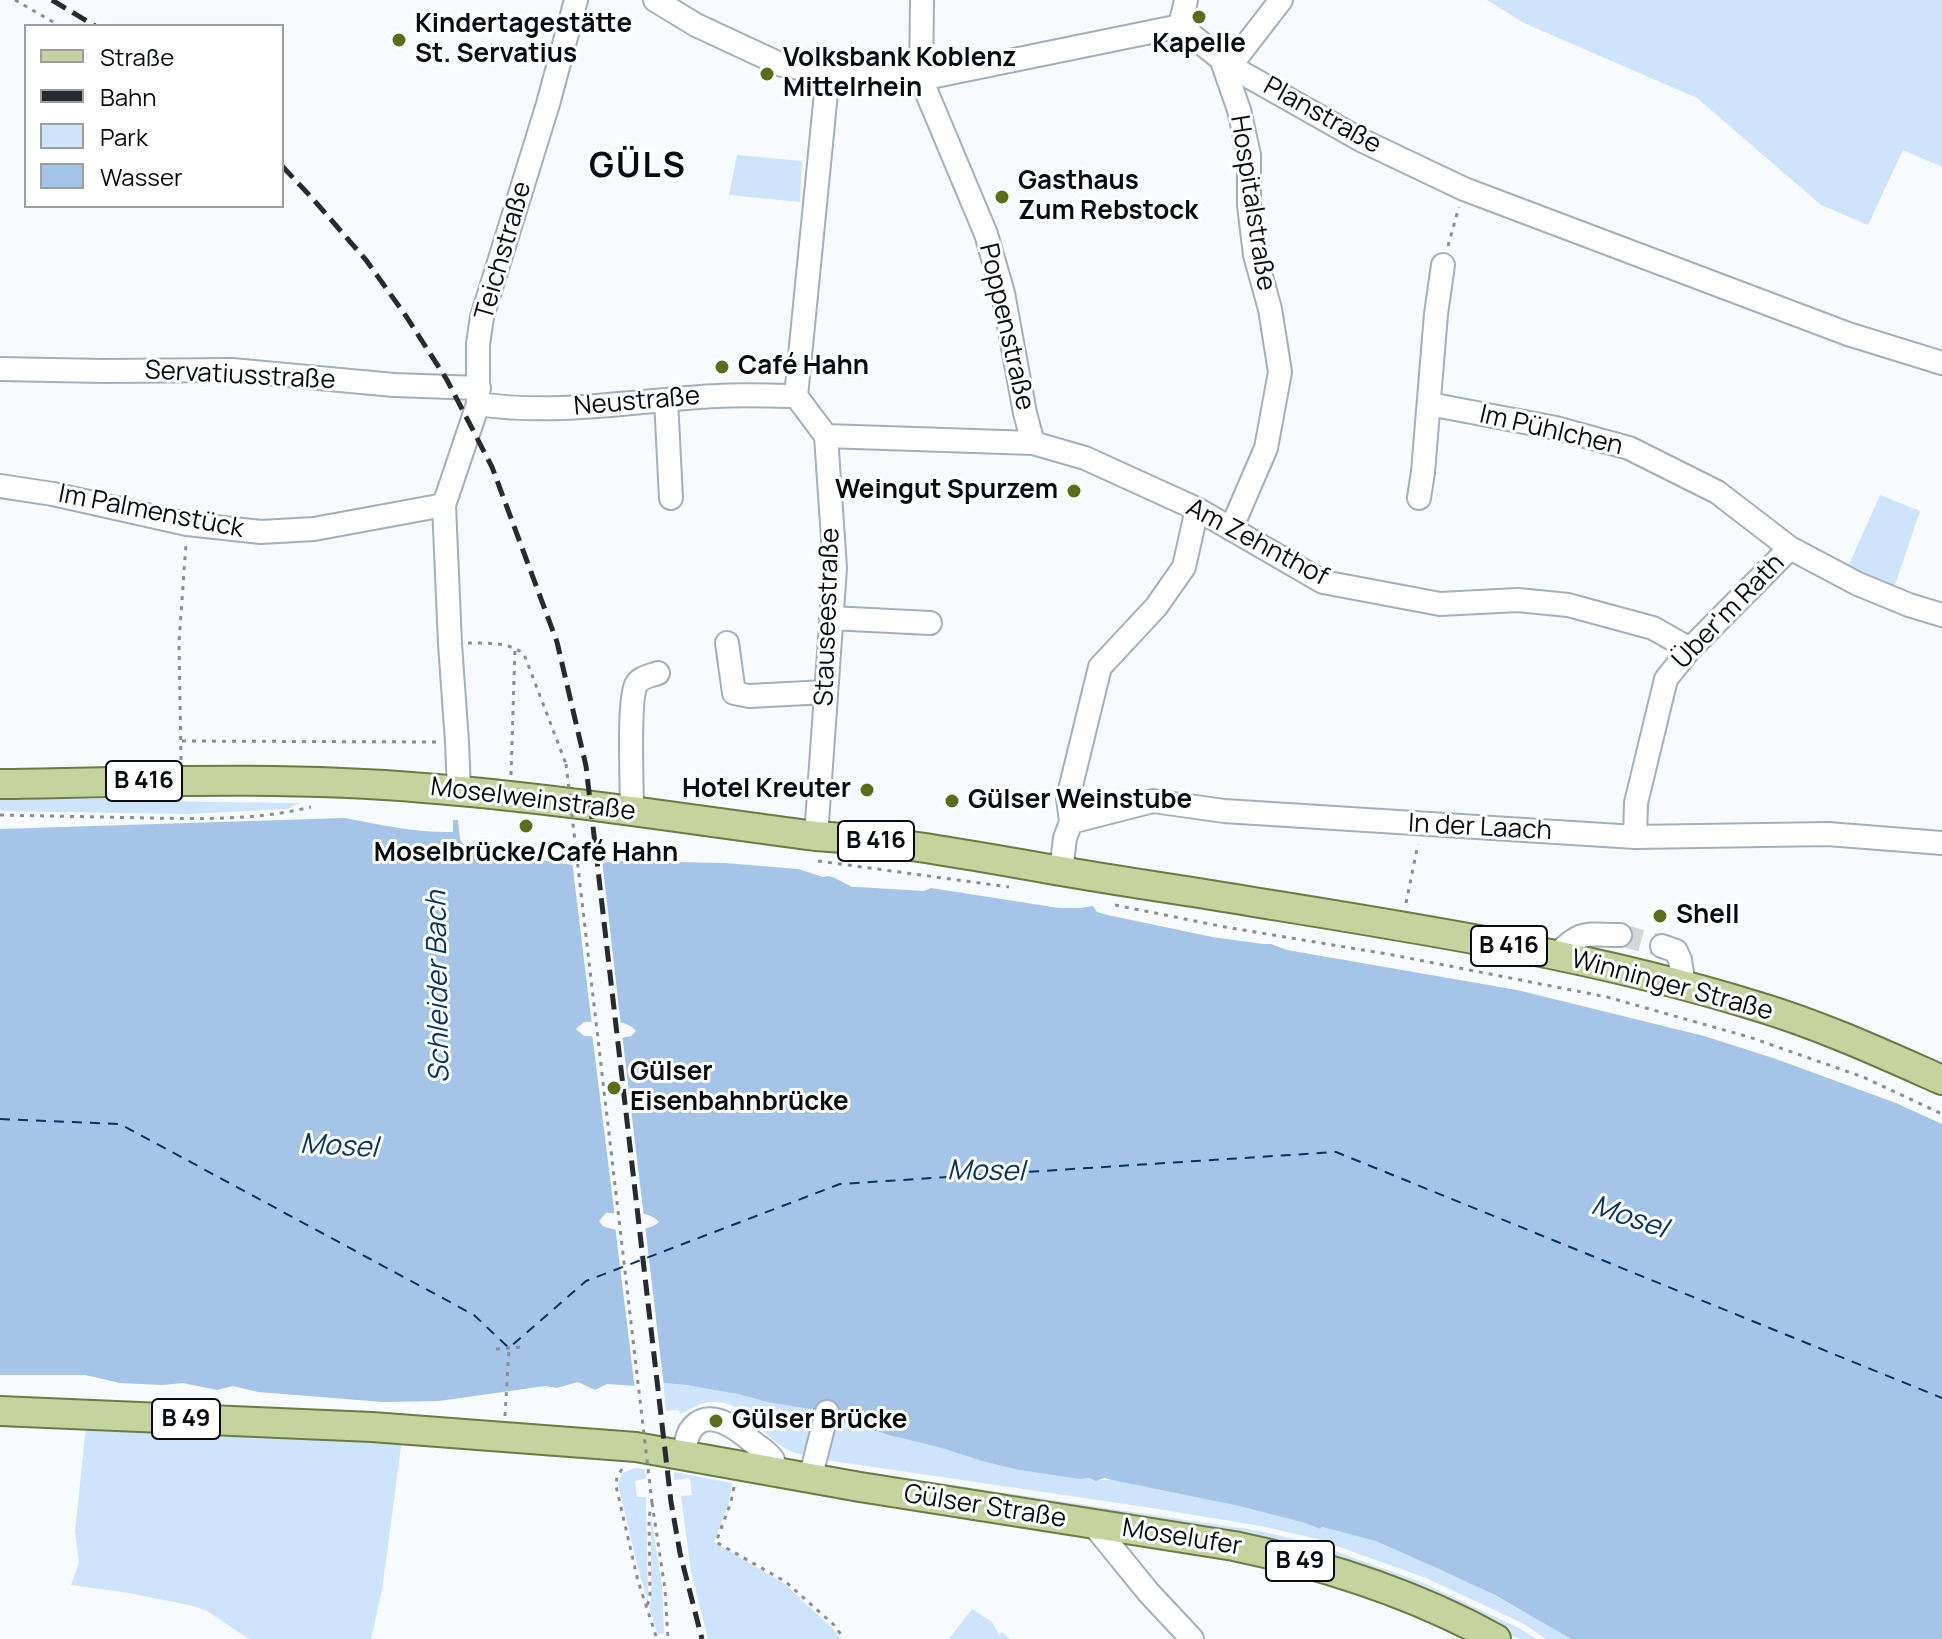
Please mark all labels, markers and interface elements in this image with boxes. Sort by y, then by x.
marker: Kapelle [1190,8,1208,26]
place label: Kindertagestätte St. Servatius [415,9,632,70]
legend [24,24,284,208]
place label: Kapelle [1152,29,1246,61]
marker: Kindertagestätte St. Servatius [390,31,408,49]
text: Straße [100,40,174,73]
place label: Volksbank Koblenz Mittelrhein [783,43,1016,104]
marker: Volksbank Koblenz Mittelrhein [758,65,776,83]
street label: Planstraße [1258,71,1386,161]
text: Bahn [100,80,157,113]
street label: Hospitalstraße [1223,113,1281,293]
text: Park [100,120,148,153]
district label: GÜLS [589,147,687,187]
text: Wasser [100,160,183,193]
place label: Gasthaus Zum Rebstock [1018,166,1198,228]
street label: Teichstraße [469,178,539,324]
marker: Gasthaus Zum Rebstock [993,188,1011,206]
street label: Poppenstraße [972,241,1040,413]
place label: Café Hahn [738,351,869,383]
street label: Servatiusstraße [144,355,336,397]
marker: Café Hahn [713,358,731,376]
street label: Neustraße [573,381,701,423]
street label: Im Pühlchen [1476,399,1626,463]
place label: Weingut Spurzem [835,475,1058,507]
street label: Im Palmenstück [56,479,246,545]
marker: Weingut Spurzem [1065,482,1083,500]
street label: Am Zehnthof [1181,493,1333,593]
street label: Stauseestraße [809,527,847,707]
street label: Über'm Rath [1666,548,1792,676]
road number: B 416 [106,761,182,801]
street label: Moselweinstraße [429,772,637,828]
place label: Hotel Kreuter [682,774,851,806]
marker: Hotel Kreuter [858,781,876,799]
place label: Gülser Weinstube [968,785,1192,817]
marker: Gülser Weinstube [943,792,961,810]
street label: In der Laach [1407,809,1553,847]
marker: Moselbrücke/Café Hahn [517,817,535,835]
road number: B 416 [838,821,914,861]
place label: Moselbrücke/Café Hahn [374,838,678,870]
water label: Schleider Bach [421,891,457,1083]
place label: Shell [1676,900,1740,932]
marker: Shell [1651,907,1669,925]
road number: B 416 [1471,926,1547,966]
street label: Winninger Straße [1568,944,1776,1028]
place label: Gülser Eisenbahnbrücke [630,1057,849,1118]
marker: Gülser Eisenbahnbrücke [605,1079,623,1097]
water label: Mosel [299,1128,379,1166]
water label: Mosel [947,1155,1025,1189]
water label: Mosel [1587,1189,1671,1247]
road number: B 49 [152,1399,220,1439]
place label: Gülser Brücke [732,1405,907,1437]
marker: Gülser Brücke [707,1412,725,1430]
street label: Gülser Straße [902,1479,1068,1535]
street label: Moselufer [1120,1513,1244,1563]
road number: B 49 [1266,1541,1334,1581]

